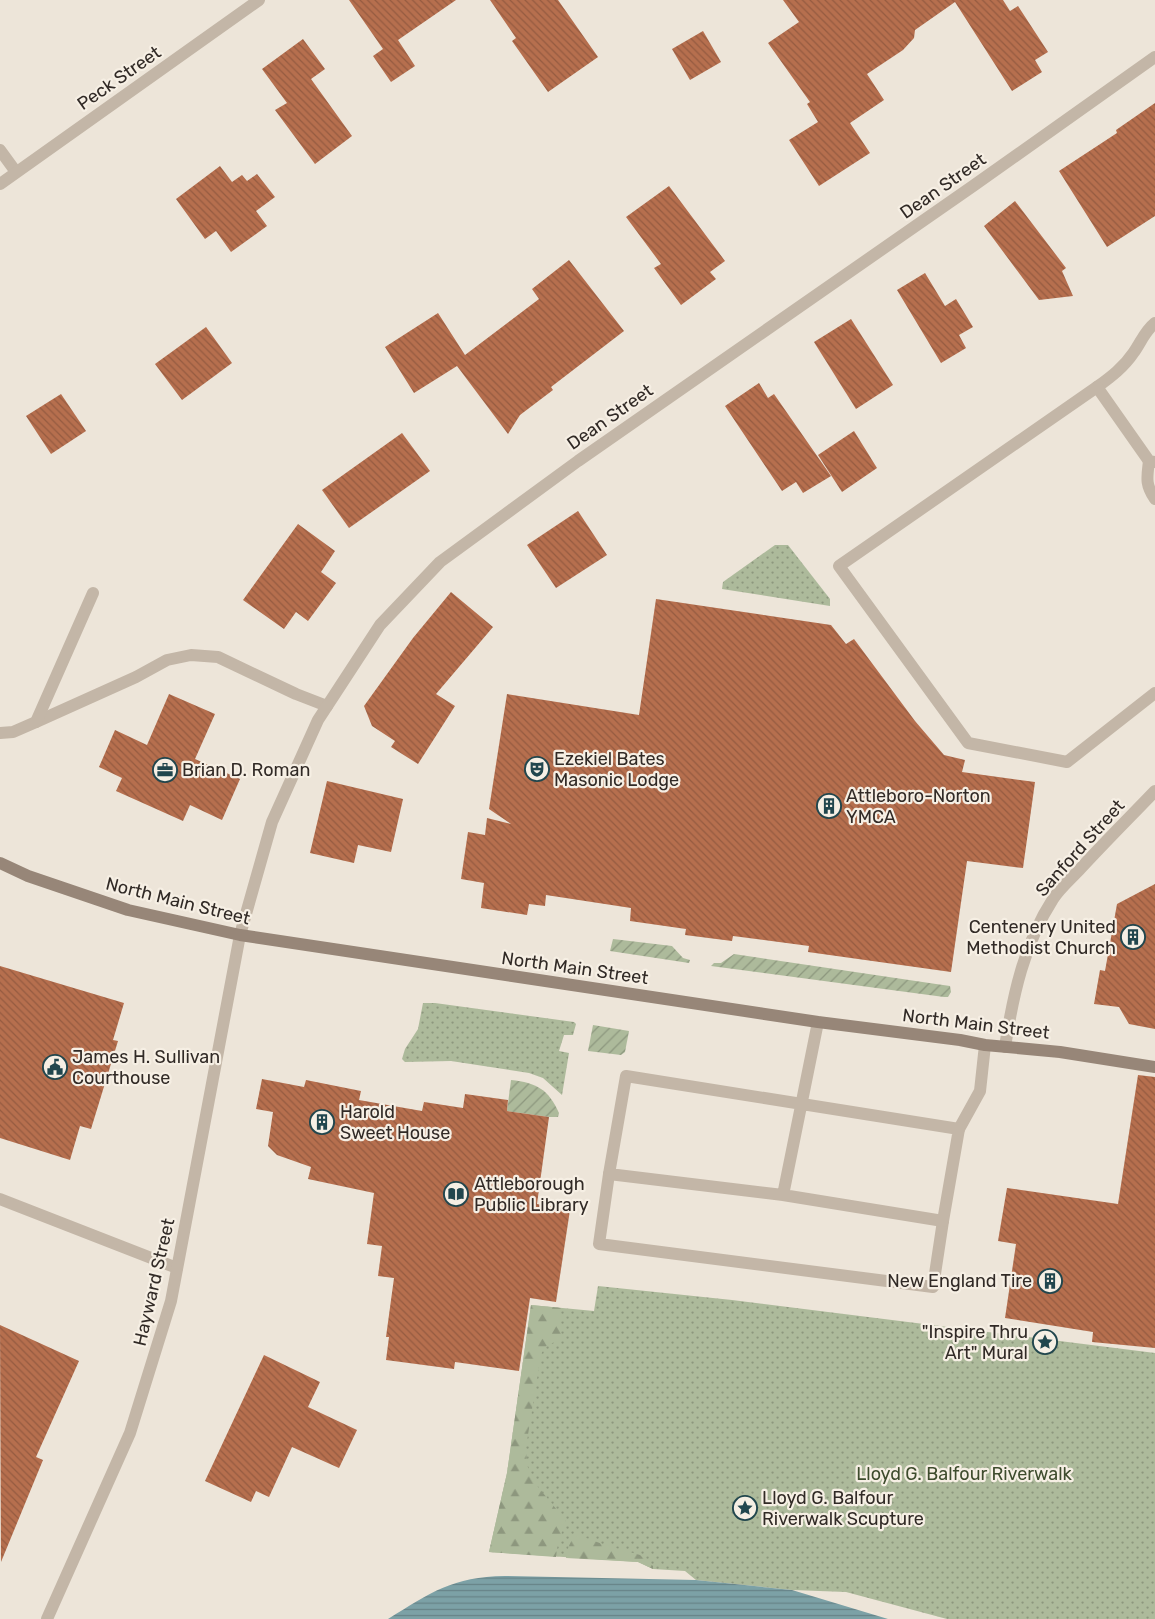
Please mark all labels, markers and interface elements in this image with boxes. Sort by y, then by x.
street label: Peck Street [73,41,165,115]
street label: Dean Street [896,148,990,224]
street label: Dean Street [563,379,657,455]
place label: Ezekiel Bates Masonic Lodge [554,748,679,791]
theatre icon: Ezekiel Bates Masonic Lodge [524,756,550,782]
office icon: Brian D. Roman [152,757,178,783]
place label: Brian D. Roman [182,759,310,781]
place label: Attleboro-Norton YMCA [846,785,991,828]
building icon: Attleboro-Norton YMCA [816,793,842,819]
street label: Sanford Street [1031,795,1129,901]
street label: North Main Street [104,872,252,930]
place label: Centenery United Methodist Church [966,916,1116,959]
building icon: Centenery United Methodist Church [1120,924,1146,950]
street label: North Main Street [500,947,650,989]
street label: North Main Street [901,1004,1051,1044]
place label: James H. Sullivan Courthouse [72,1046,220,1089]
public building icon: James H. Sullivan Courthouse [42,1054,68,1080]
place label: Harold Sweet House [340,1101,450,1144]
building icon: Harold Sweet House [309,1109,335,1135]
place label: Attleborough Public Library [474,1173,589,1216]
library icon: Attleborough Public Library [443,1181,469,1207]
street label: Hayward Street [129,1216,179,1348]
building icon: New England Tire [1037,1268,1063,1294]
place label: New England Tire [887,1270,1032,1292]
place label: "Inspire Thru Art" Mural [922,1321,1028,1364]
place icon: "Inspire Thru Art" Mural [1032,1329,1058,1355]
park label: Lloyd G. Balfour Riverwalk [856,1463,1073,1485]
place label: Lloyd G. Balfour Riverwalk Scupture [762,1487,924,1530]
place icon: Lloyd G. Balfour Riverwalk Scupture [732,1495,758,1521]

